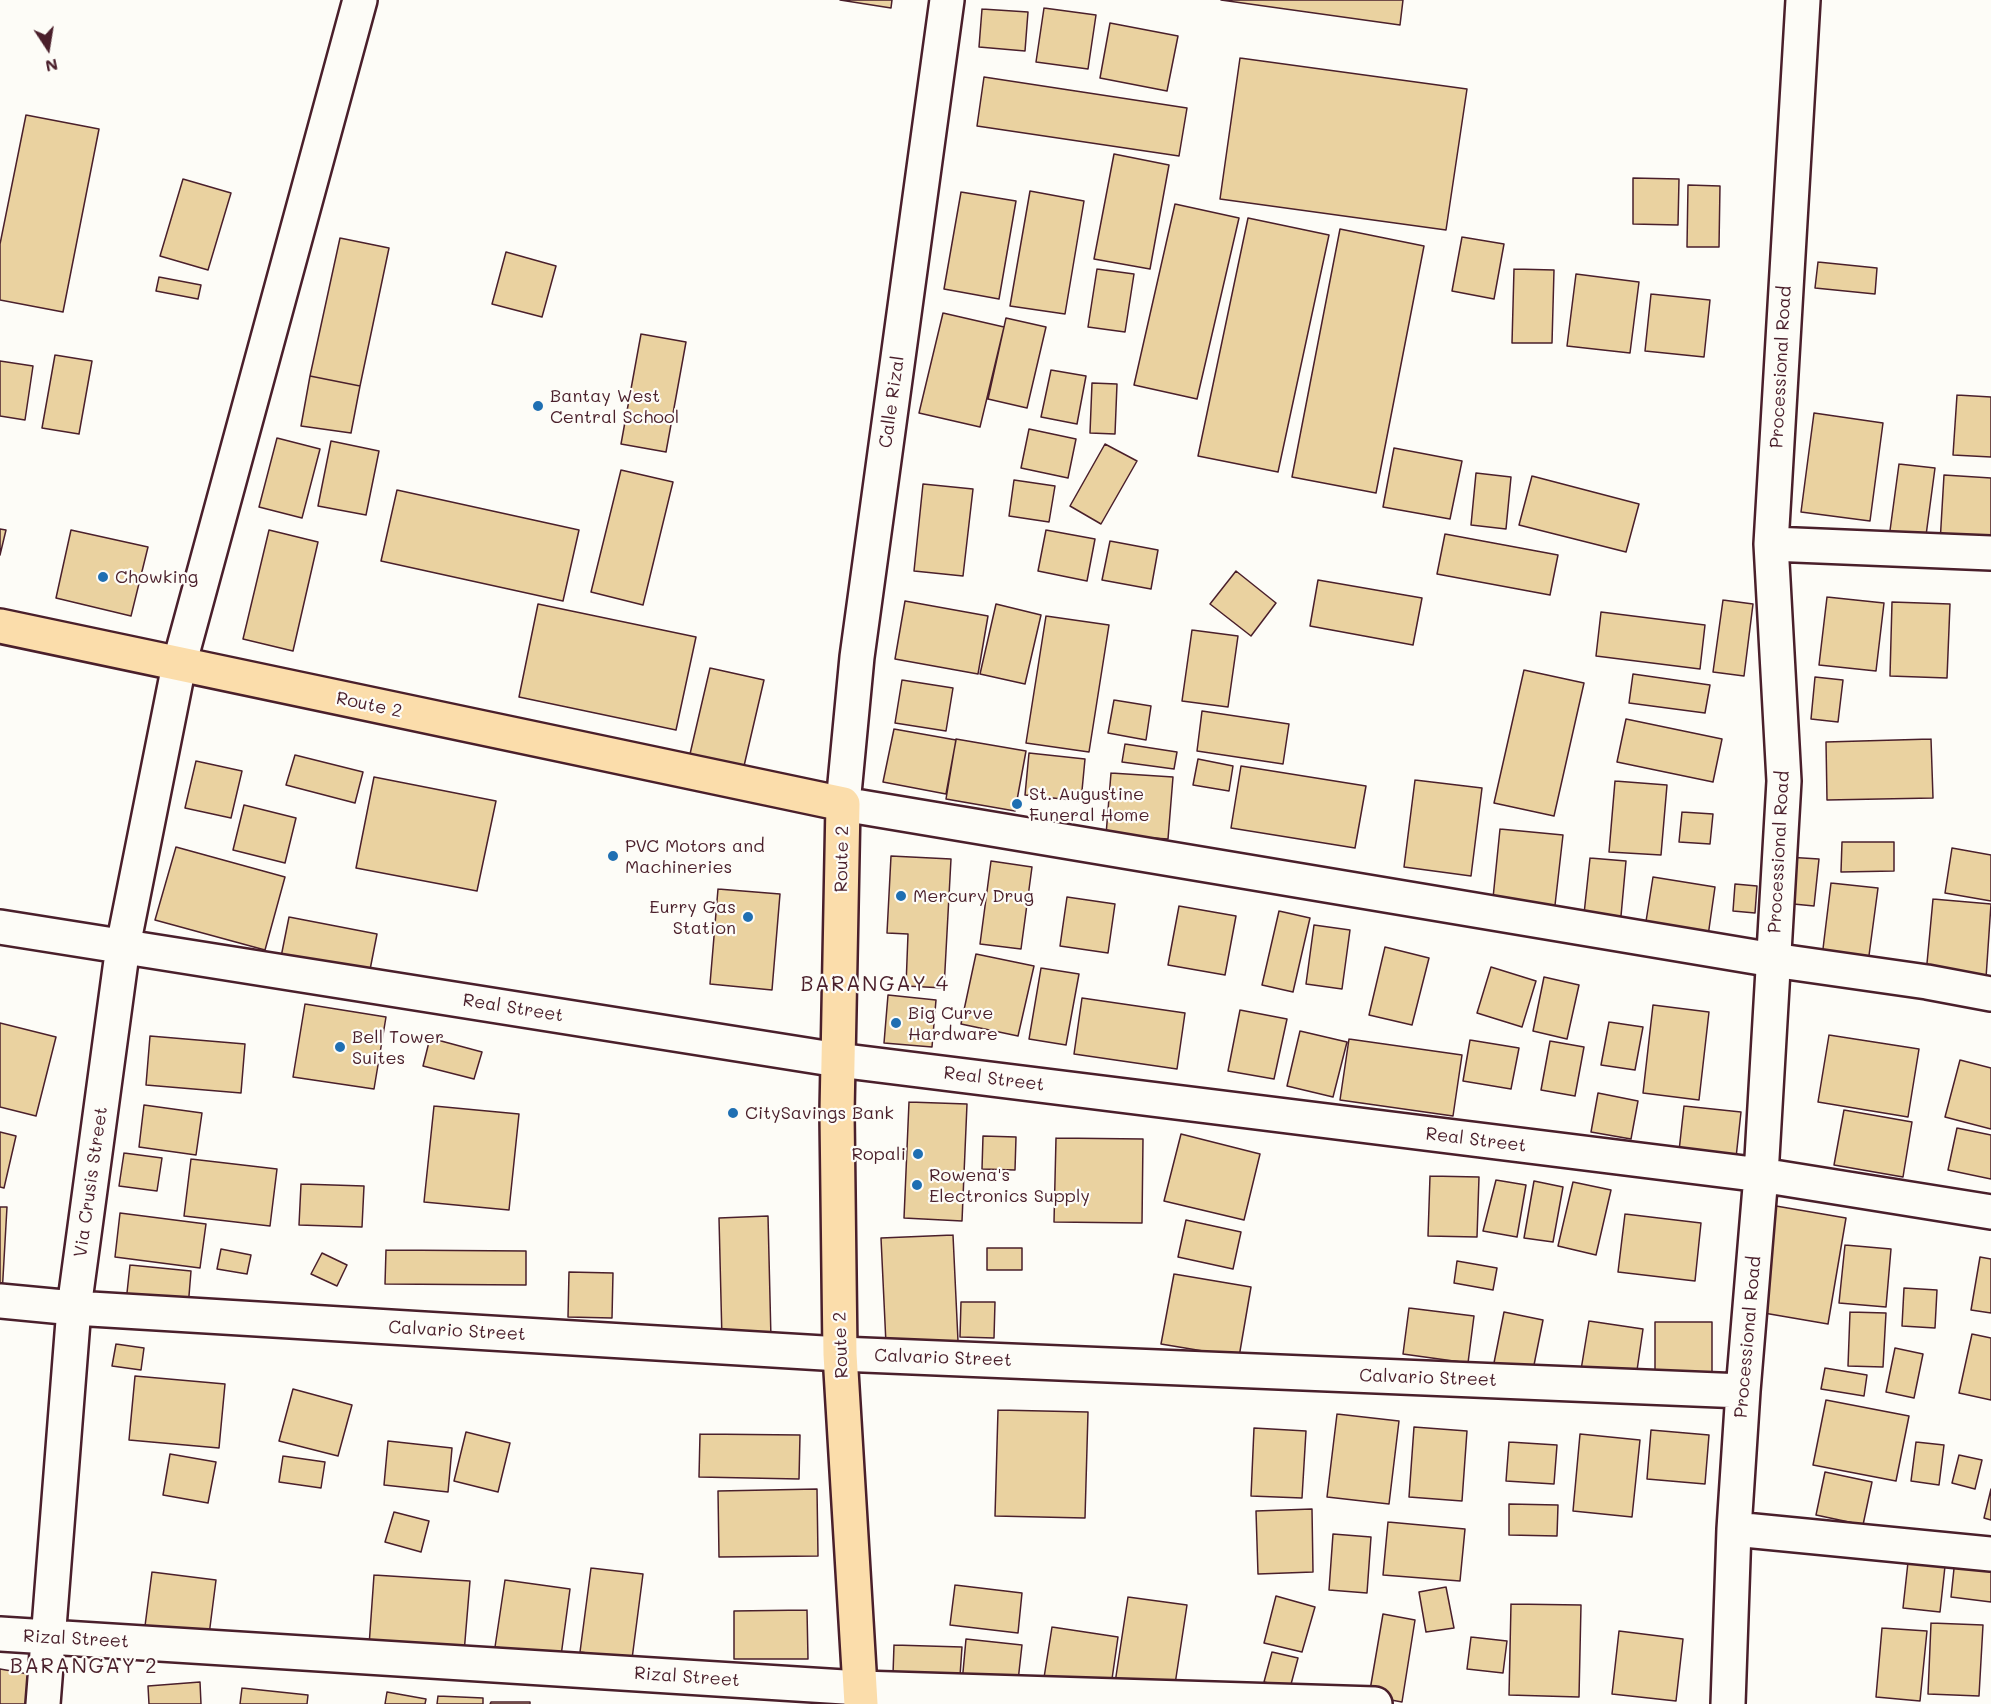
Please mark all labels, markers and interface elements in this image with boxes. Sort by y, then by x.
north arrow [18,18,78,78]
text: N [44,55,60,78]
street label: Processional Road [1766,285,1796,449]
street label: Calle Rizal [875,355,909,449]
place label: Bantay West Central School [550,385,679,428]
marker: Bantay West Central School [531,399,545,413]
place label: Chowking [115,566,198,588]
marker: Chowking [96,570,110,584]
street label: Route 2 [334,687,404,723]
street label: Processional Road [1764,770,1794,934]
place label: St. Augustine Funeral Home [1029,783,1150,826]
marker: St. Augustine Funeral Home [1010,797,1024,811]
street label: Route 2 [831,825,853,893]
place label: PVC Motors and Machineries [625,835,765,878]
marker: PVC Motors and Machineries [606,849,620,863]
place label: Mercury Drug [913,885,1034,907]
marker: Mercury Drug [894,889,908,903]
place label: Eurry Gas Station [649,896,736,938]
marker: Eurry Gas Station [741,910,755,924]
district label: BARANGAY 4 [801,972,949,998]
street label: Real Street [461,989,565,1027]
place label: Big Curve Hardware [908,1002,998,1044]
marker: Big Curve Hardware [889,1016,903,1030]
place label: Bell Tower Suites [352,1026,444,1068]
marker: Bell Tower Suites [333,1040,347,1054]
street label: Real Street [942,1062,1046,1096]
place label: CitySavings Bank [745,1102,894,1124]
street label: Via Crusis Street [70,1105,112,1259]
marker: CitySavings Bank [726,1106,740,1120]
street label: Real Street [1424,1123,1528,1157]
place label: Ropali [851,1143,906,1165]
marker: Ropali [911,1147,925,1161]
place label: Rowena's Electronics Supply [929,1164,1090,1206]
marker: Rowena's Electronics Supply [910,1178,924,1192]
street label: Processional Road [1730,1255,1766,1419]
street label: Route 2 [829,1311,853,1379]
street label: Calvario Street [388,1317,526,1345]
street label: Calvario Street [874,1345,1012,1371]
street label: Calvario Street [1359,1365,1497,1391]
street label: Rizal Street [23,1625,129,1653]
district label: BARANGAY 2 [10,1654,158,1680]
street label: Rizal Street [633,1663,741,1691]

